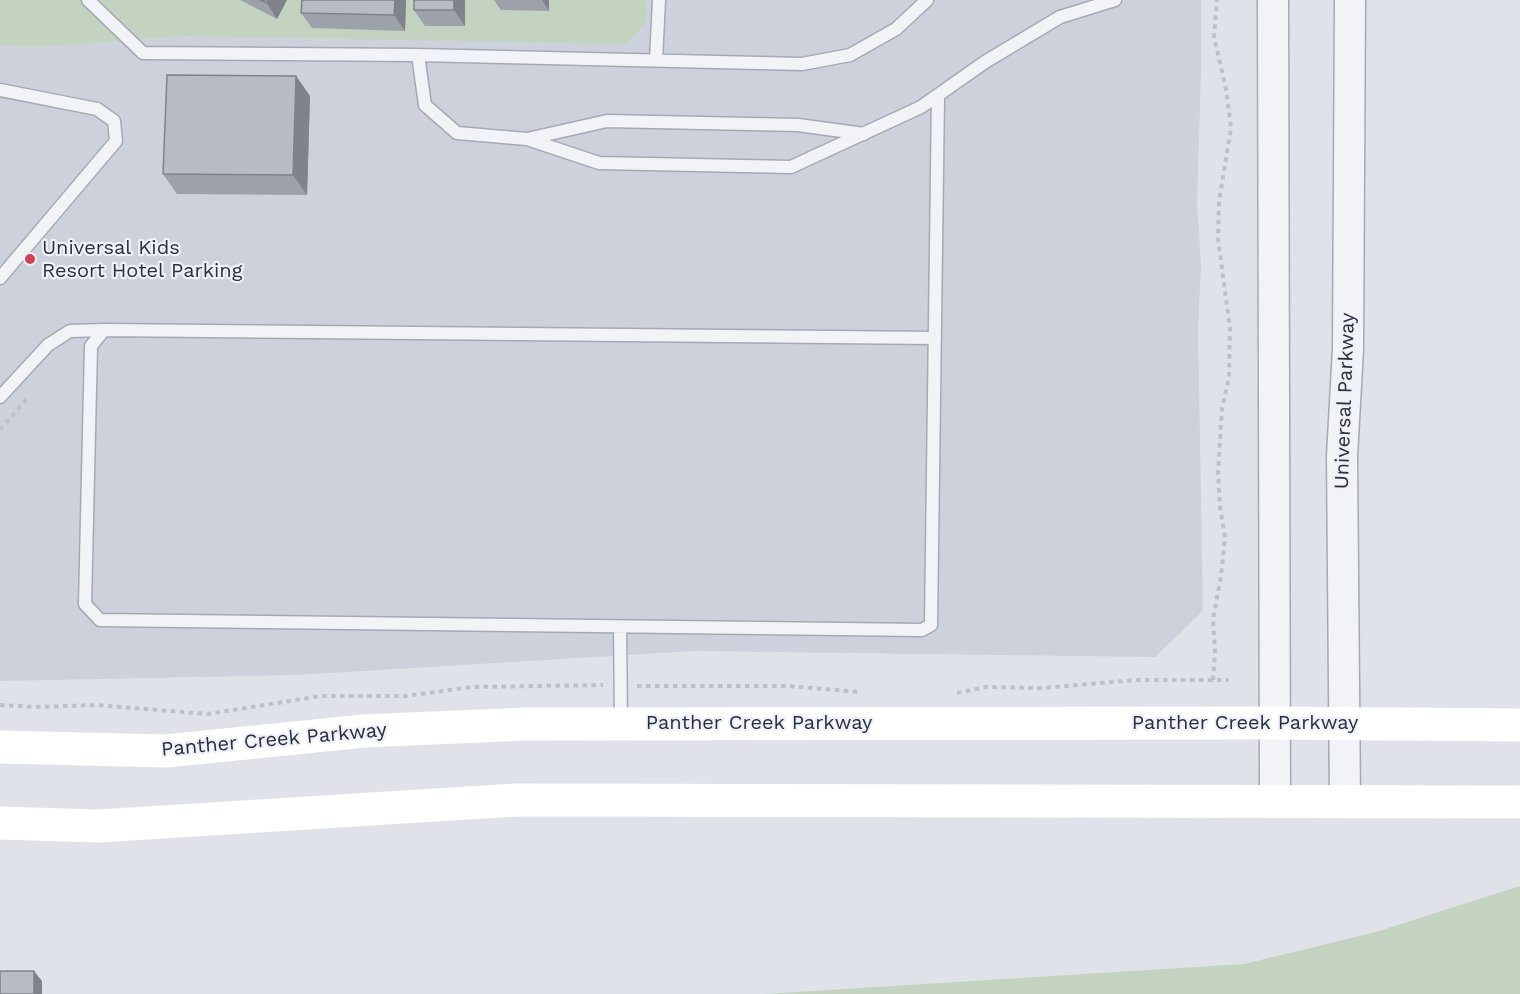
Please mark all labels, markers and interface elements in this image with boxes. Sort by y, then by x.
place label: Universal Kids Resort Hotel Parking [42,236,242,283]
marker: Universal Kids Resort Hotel Parking [23,252,37,266]
street label: Universal Parkway [1330,312,1360,490]
street label: Panther Creek Parkway [646,711,872,735]
street label: Panther Creek Parkway [1132,711,1358,735]
street label: Panther Creek Parkway [160,718,388,762]

